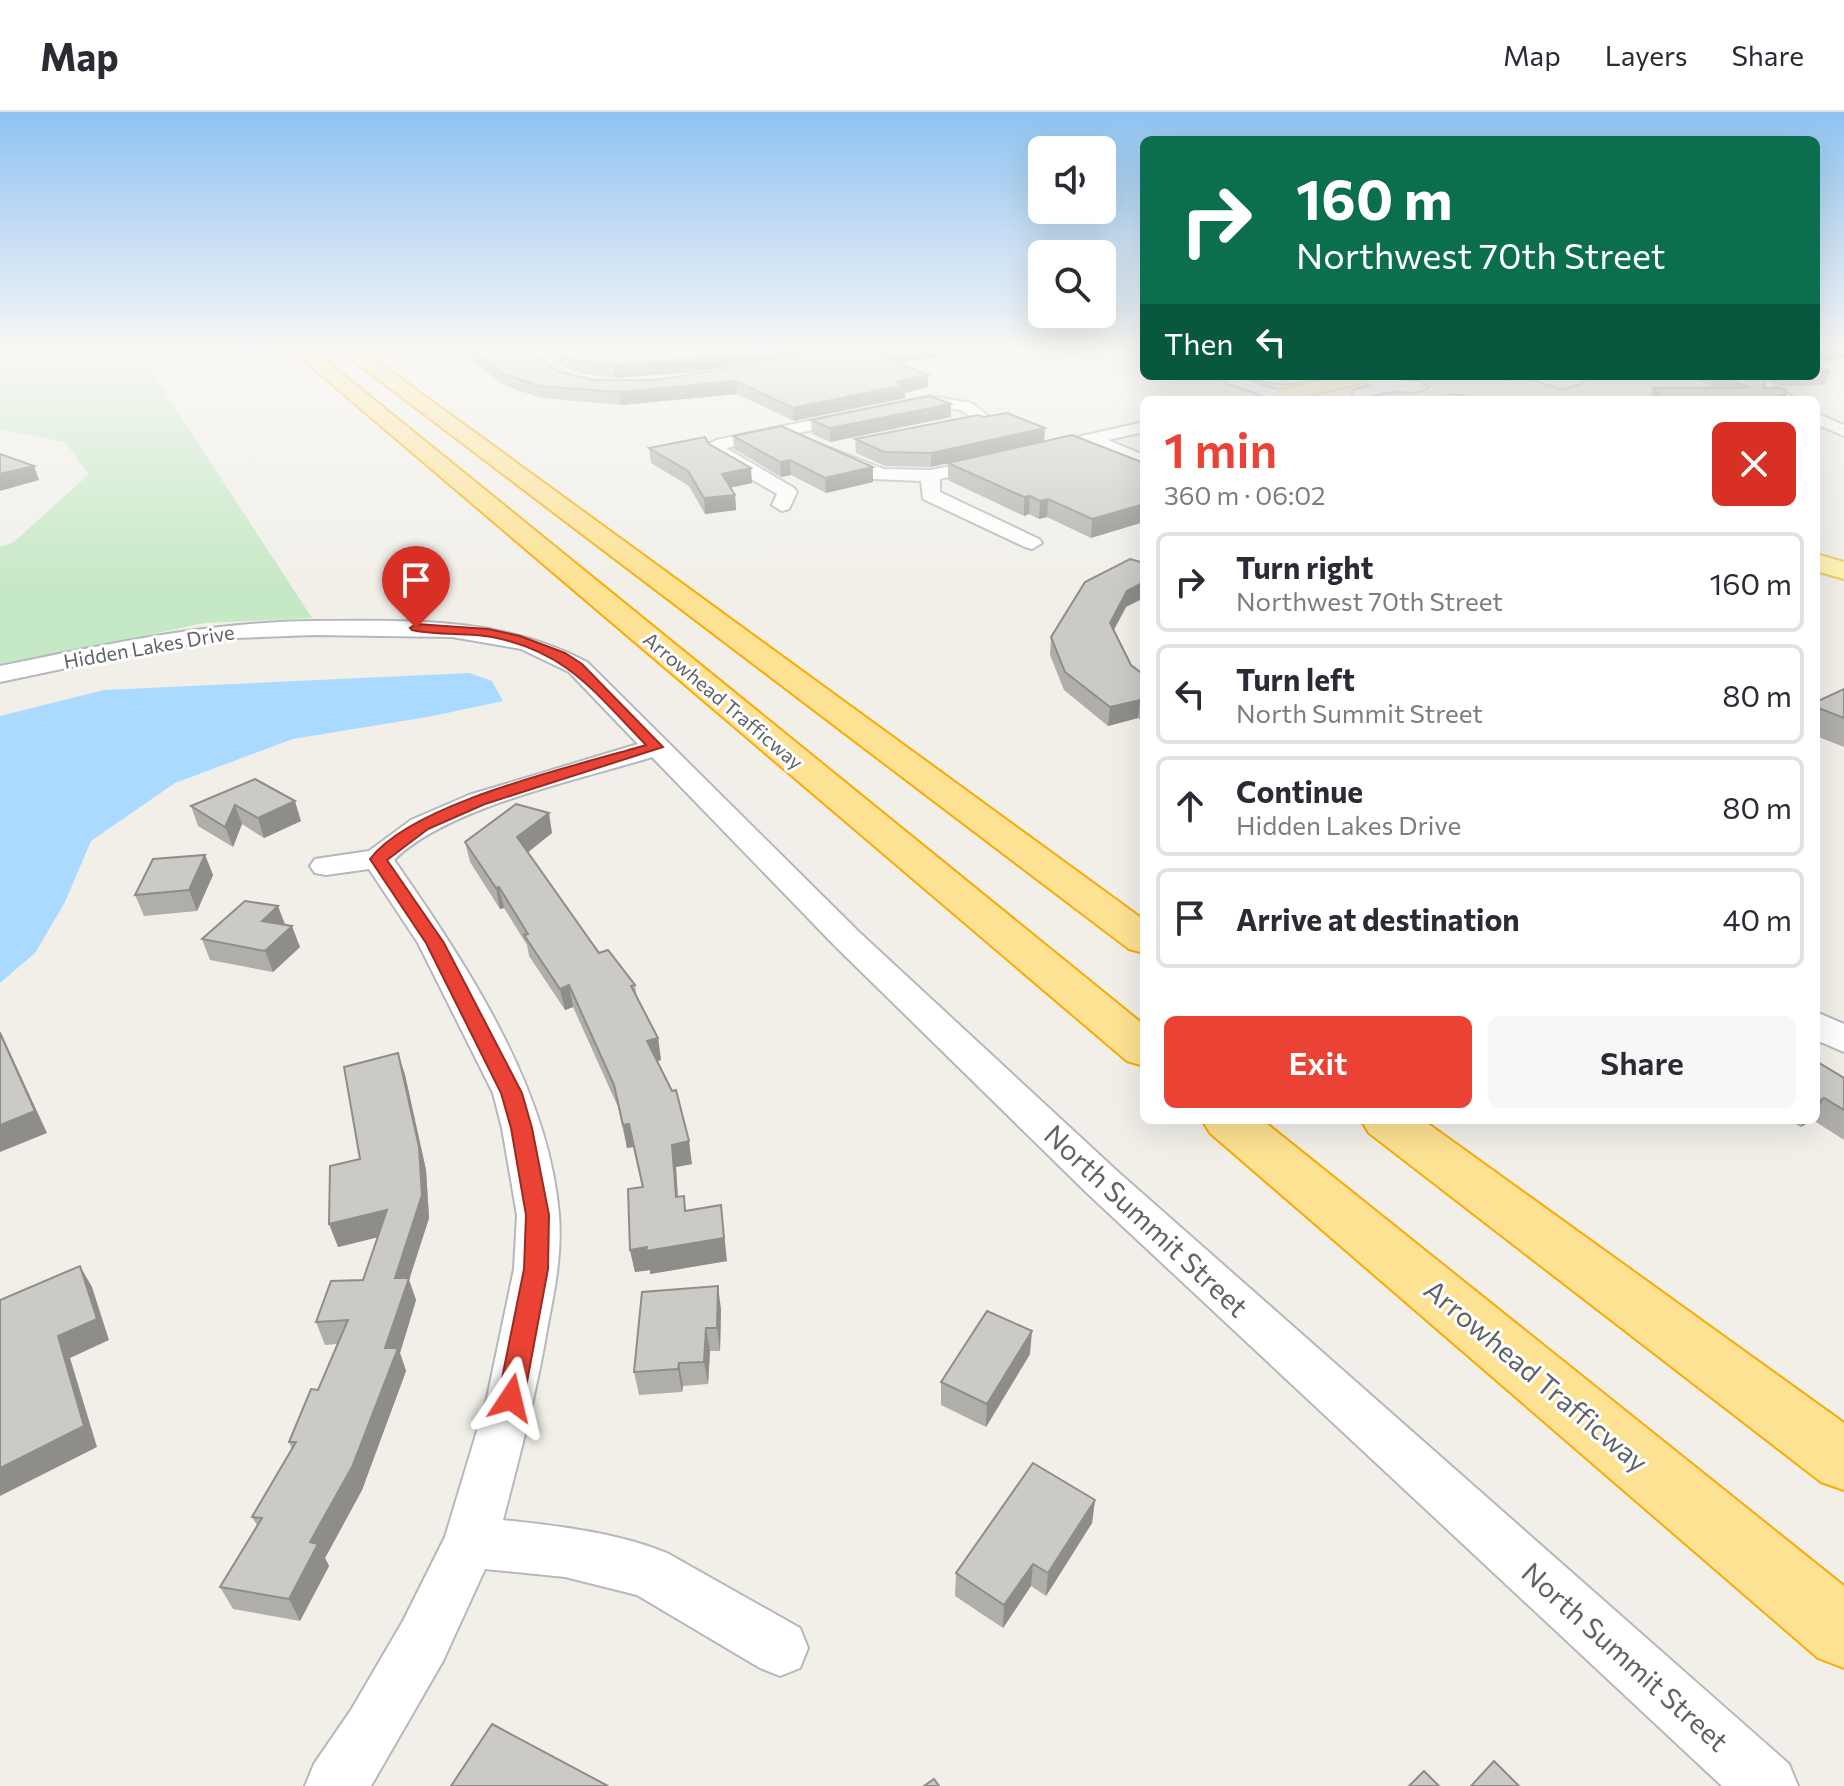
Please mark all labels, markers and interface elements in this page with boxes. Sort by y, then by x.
text: Map [40,32,119,79]
text: Map [1503,38,1561,72]
text: Layers [1605,38,1687,72]
text: Share [1731,38,1804,72]
map controls [1028,136,1116,328]
button: sound [1028,136,1116,224]
text: 160 m [1296,163,1453,232]
icon: right [1164,168,1268,272]
text: Northwest 70th Street [1296,232,1666,276]
button: search [1028,240,1116,328]
icon: left [1249,320,1293,364]
text: Then [1164,324,1233,361]
text: 1 min [1164,419,1277,478]
button: close [1712,422,1796,506]
text: 360 m · 06:02 [1164,479,1326,510]
pin [382,546,450,628]
text: Turn right [1236,548,1373,585]
icon: arrive [394,558,438,602]
icon: right [1168,560,1212,604]
text: 160 m [1709,564,1792,601]
text: Northwest 70th Street [1236,585,1503,616]
street label: Hidden Lakes Drive [61,619,236,673]
street label: Arrowhead Trafficway [639,626,808,774]
text: Turn left [1236,660,1355,697]
icon: left [1168,672,1212,716]
text: 80 m [1722,676,1792,713]
text: North Summit Street [1236,697,1483,728]
text: Continue [1236,772,1363,809]
icon: ahead [1168,784,1212,828]
text: 80 m [1722,788,1792,825]
text: Hidden Lakes Drive [1236,809,1461,840]
icon: arrive [1168,896,1212,940]
text: Arrive at destination [1236,900,1520,937]
text: 40 m [1723,900,1792,937]
button: Exit [1164,1016,1472,1108]
button: Share [1488,1016,1796,1108]
street label: North Summit Street [1038,1117,1256,1323]
street label: Arrowhead Trafficway [1418,1272,1655,1479]
position arrow [469,1356,553,1440]
street label: North Summit Street [1515,1555,1736,1758]

